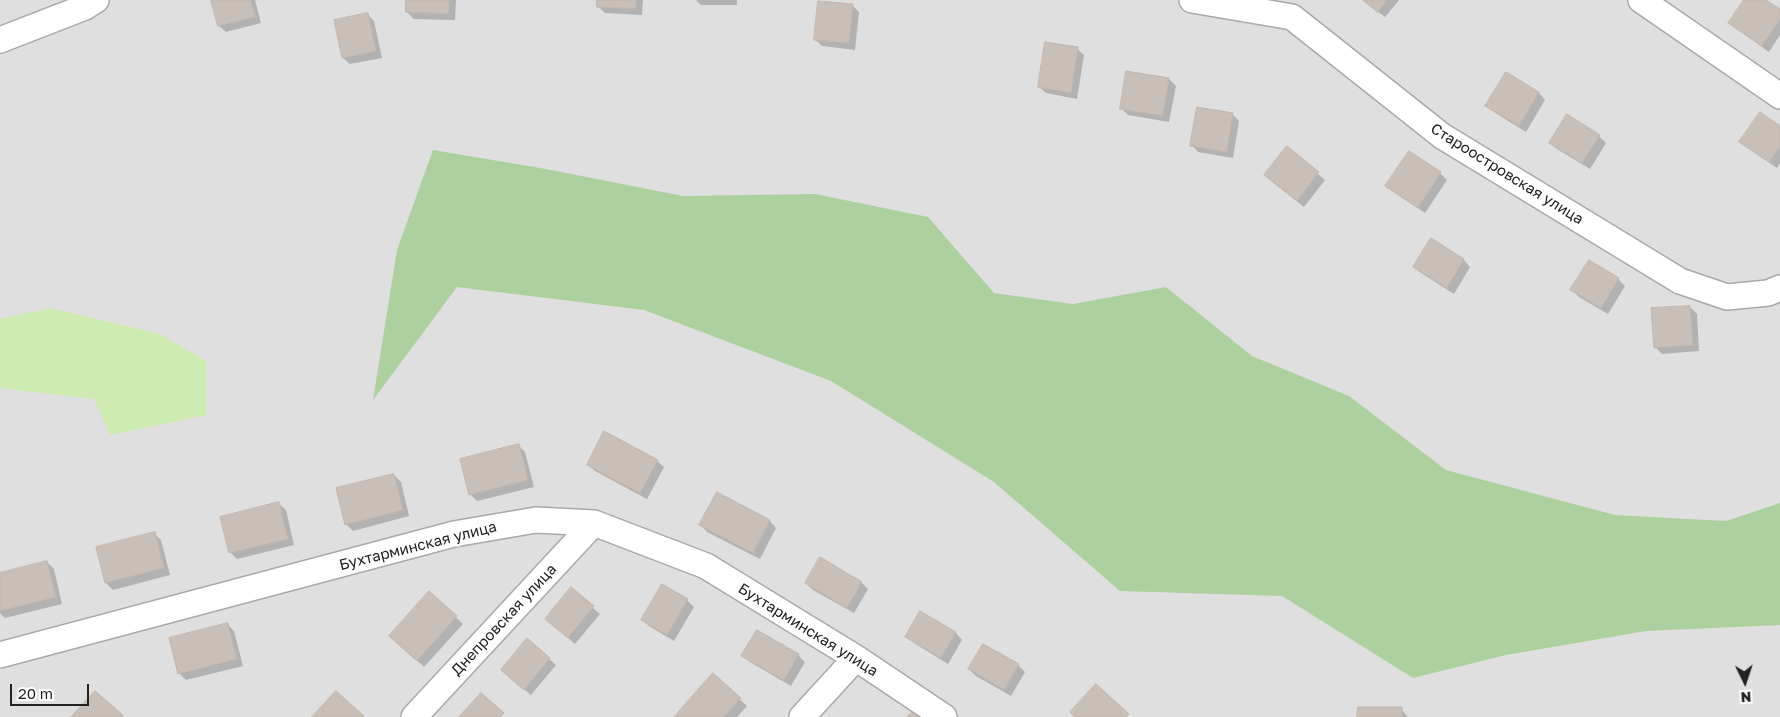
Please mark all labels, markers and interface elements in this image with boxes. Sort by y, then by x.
street label: Староостровская улица [1427,120,1587,228]
street label: Бухтарминская улица [337,518,499,574]
street label: Днепровская улица [448,561,560,679]
street label: Бухтарминская улица [735,580,881,680]
north arrow [1720,657,1770,707]
scale bar [12,674,91,706]
text: 20 m [18,684,53,702]
text: N [1740,689,1752,706]

